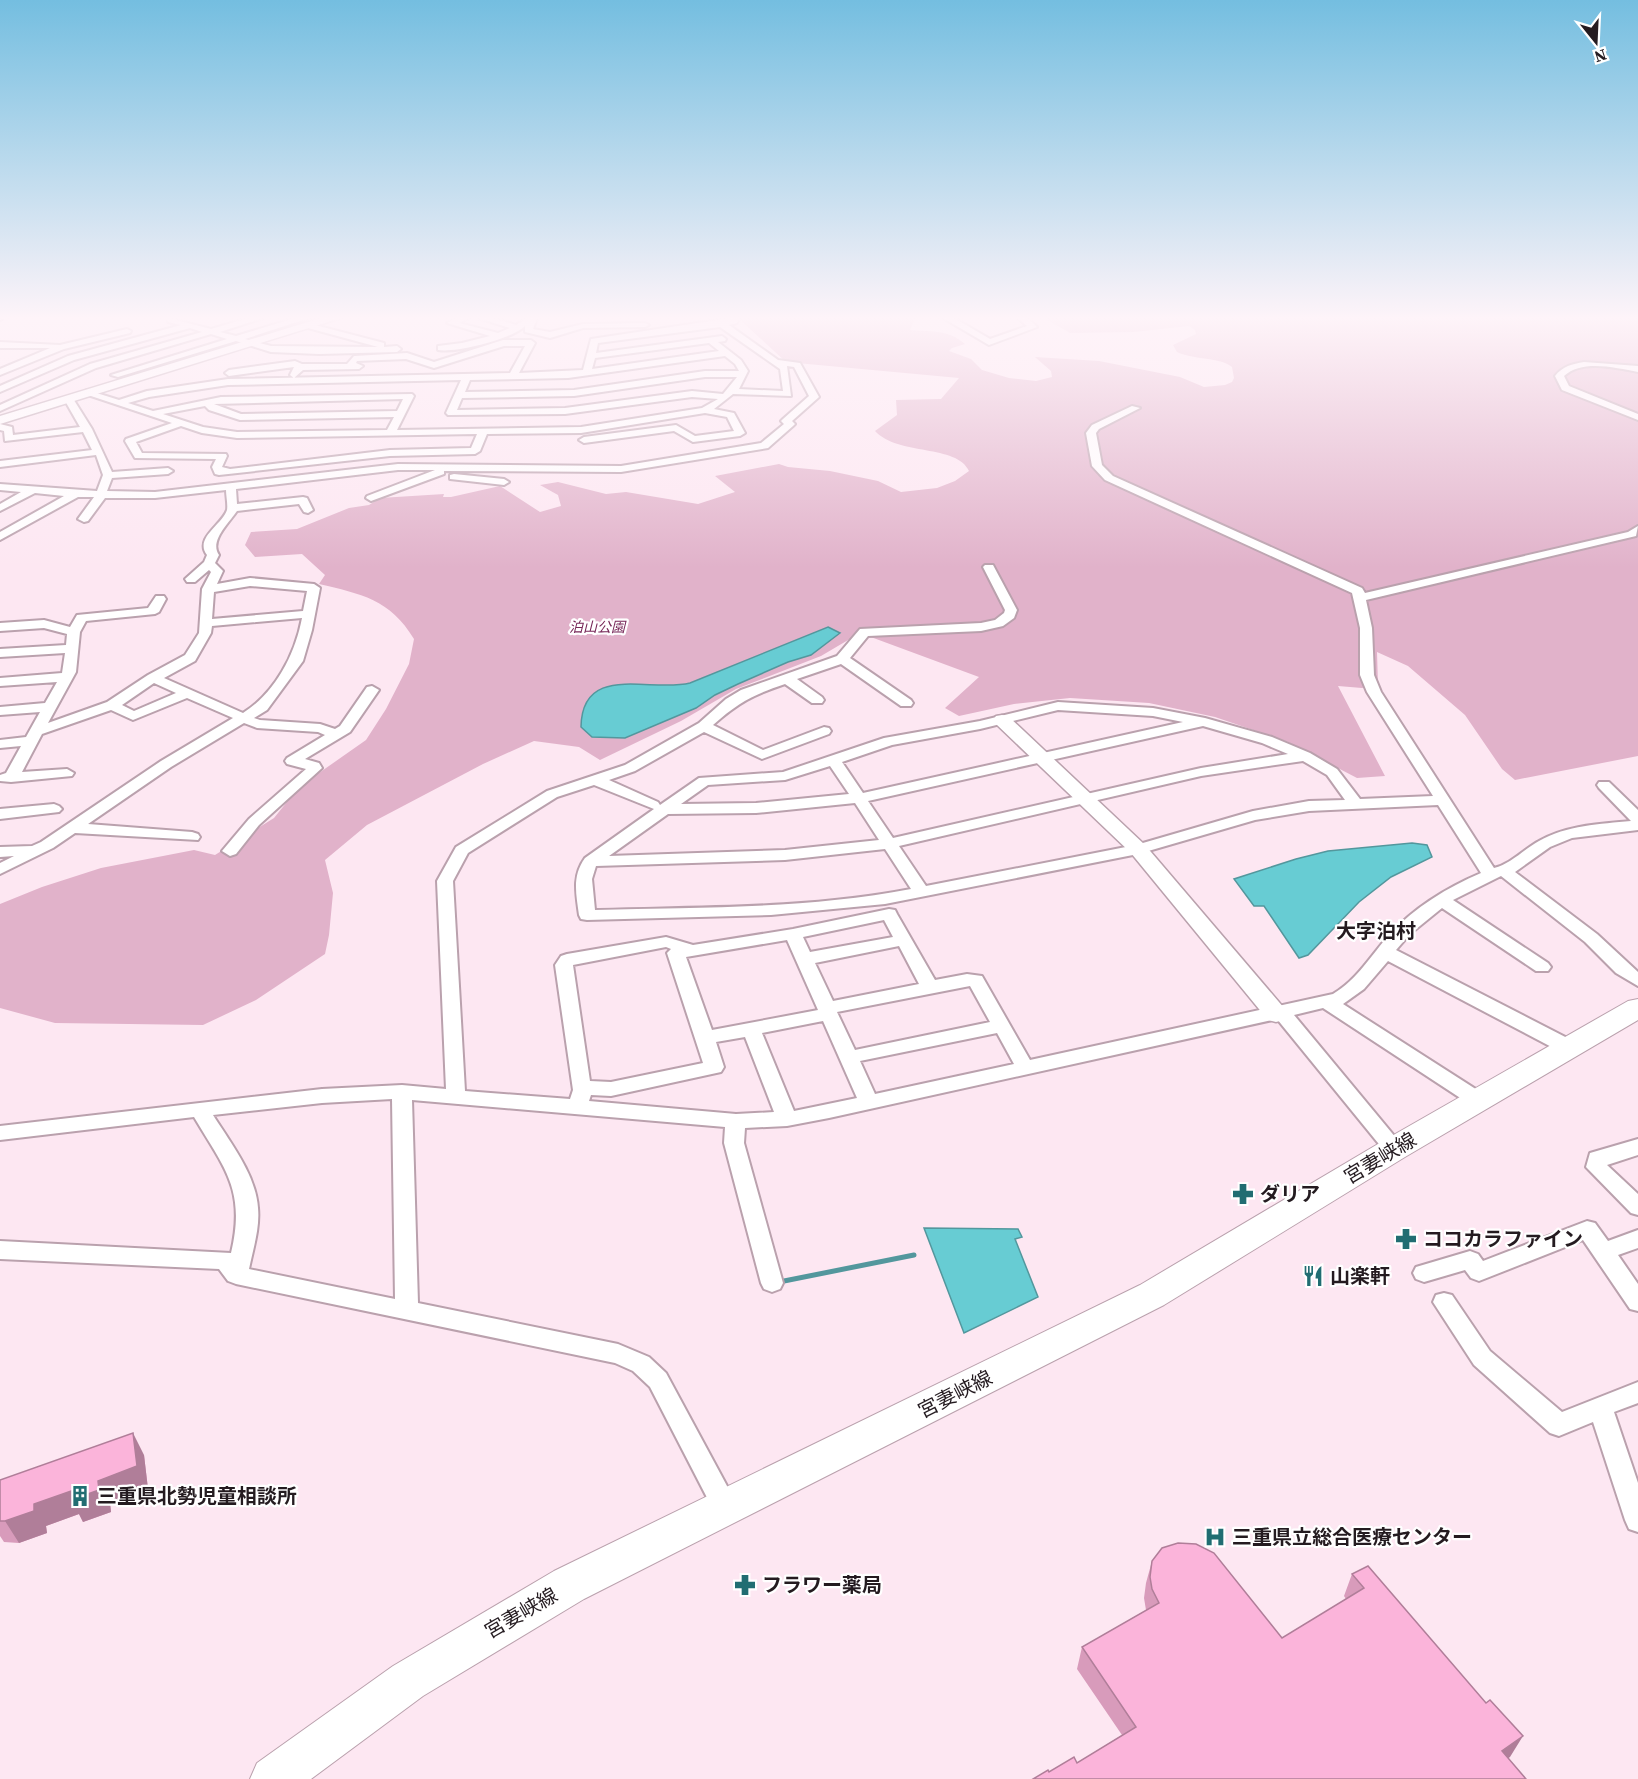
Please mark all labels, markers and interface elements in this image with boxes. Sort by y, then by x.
north arrow [1566,12,1626,72]
text: N [1591,44,1610,69]
park label: 泊山公園 [569,617,627,637]
district label: 大字泊村 [1336,917,1416,945]
street label: 宮妻峡線 [1339,1125,1421,1191]
place label: ダリア [1260,1180,1320,1208]
pharmacy icon: ダリア [1231,1182,1255,1206]
place label: ココカラファイン [1423,1225,1583,1253]
pharmacy icon: ココカラファイン [1394,1227,1418,1251]
place label: 山楽軒 [1330,1262,1390,1290]
restaurant icon: 山楽軒 [1301,1264,1325,1288]
street label: 宮妻峡線 [913,1363,997,1425]
place label: 三重県北勢児童相談所 [97,1482,297,1510]
building icon: 三重県北勢児童相談所 [68,1484,92,1508]
place label: 三重県立総合医療センター [1232,1523,1472,1551]
hospital icon: 三重県立総合医療センター [1203,1525,1227,1549]
place label: フラワー薬局 [762,1571,882,1599]
pharmacy icon: フラワー薬局 [733,1573,757,1597]
street label: 宮妻峡線 [479,1581,563,1645]

